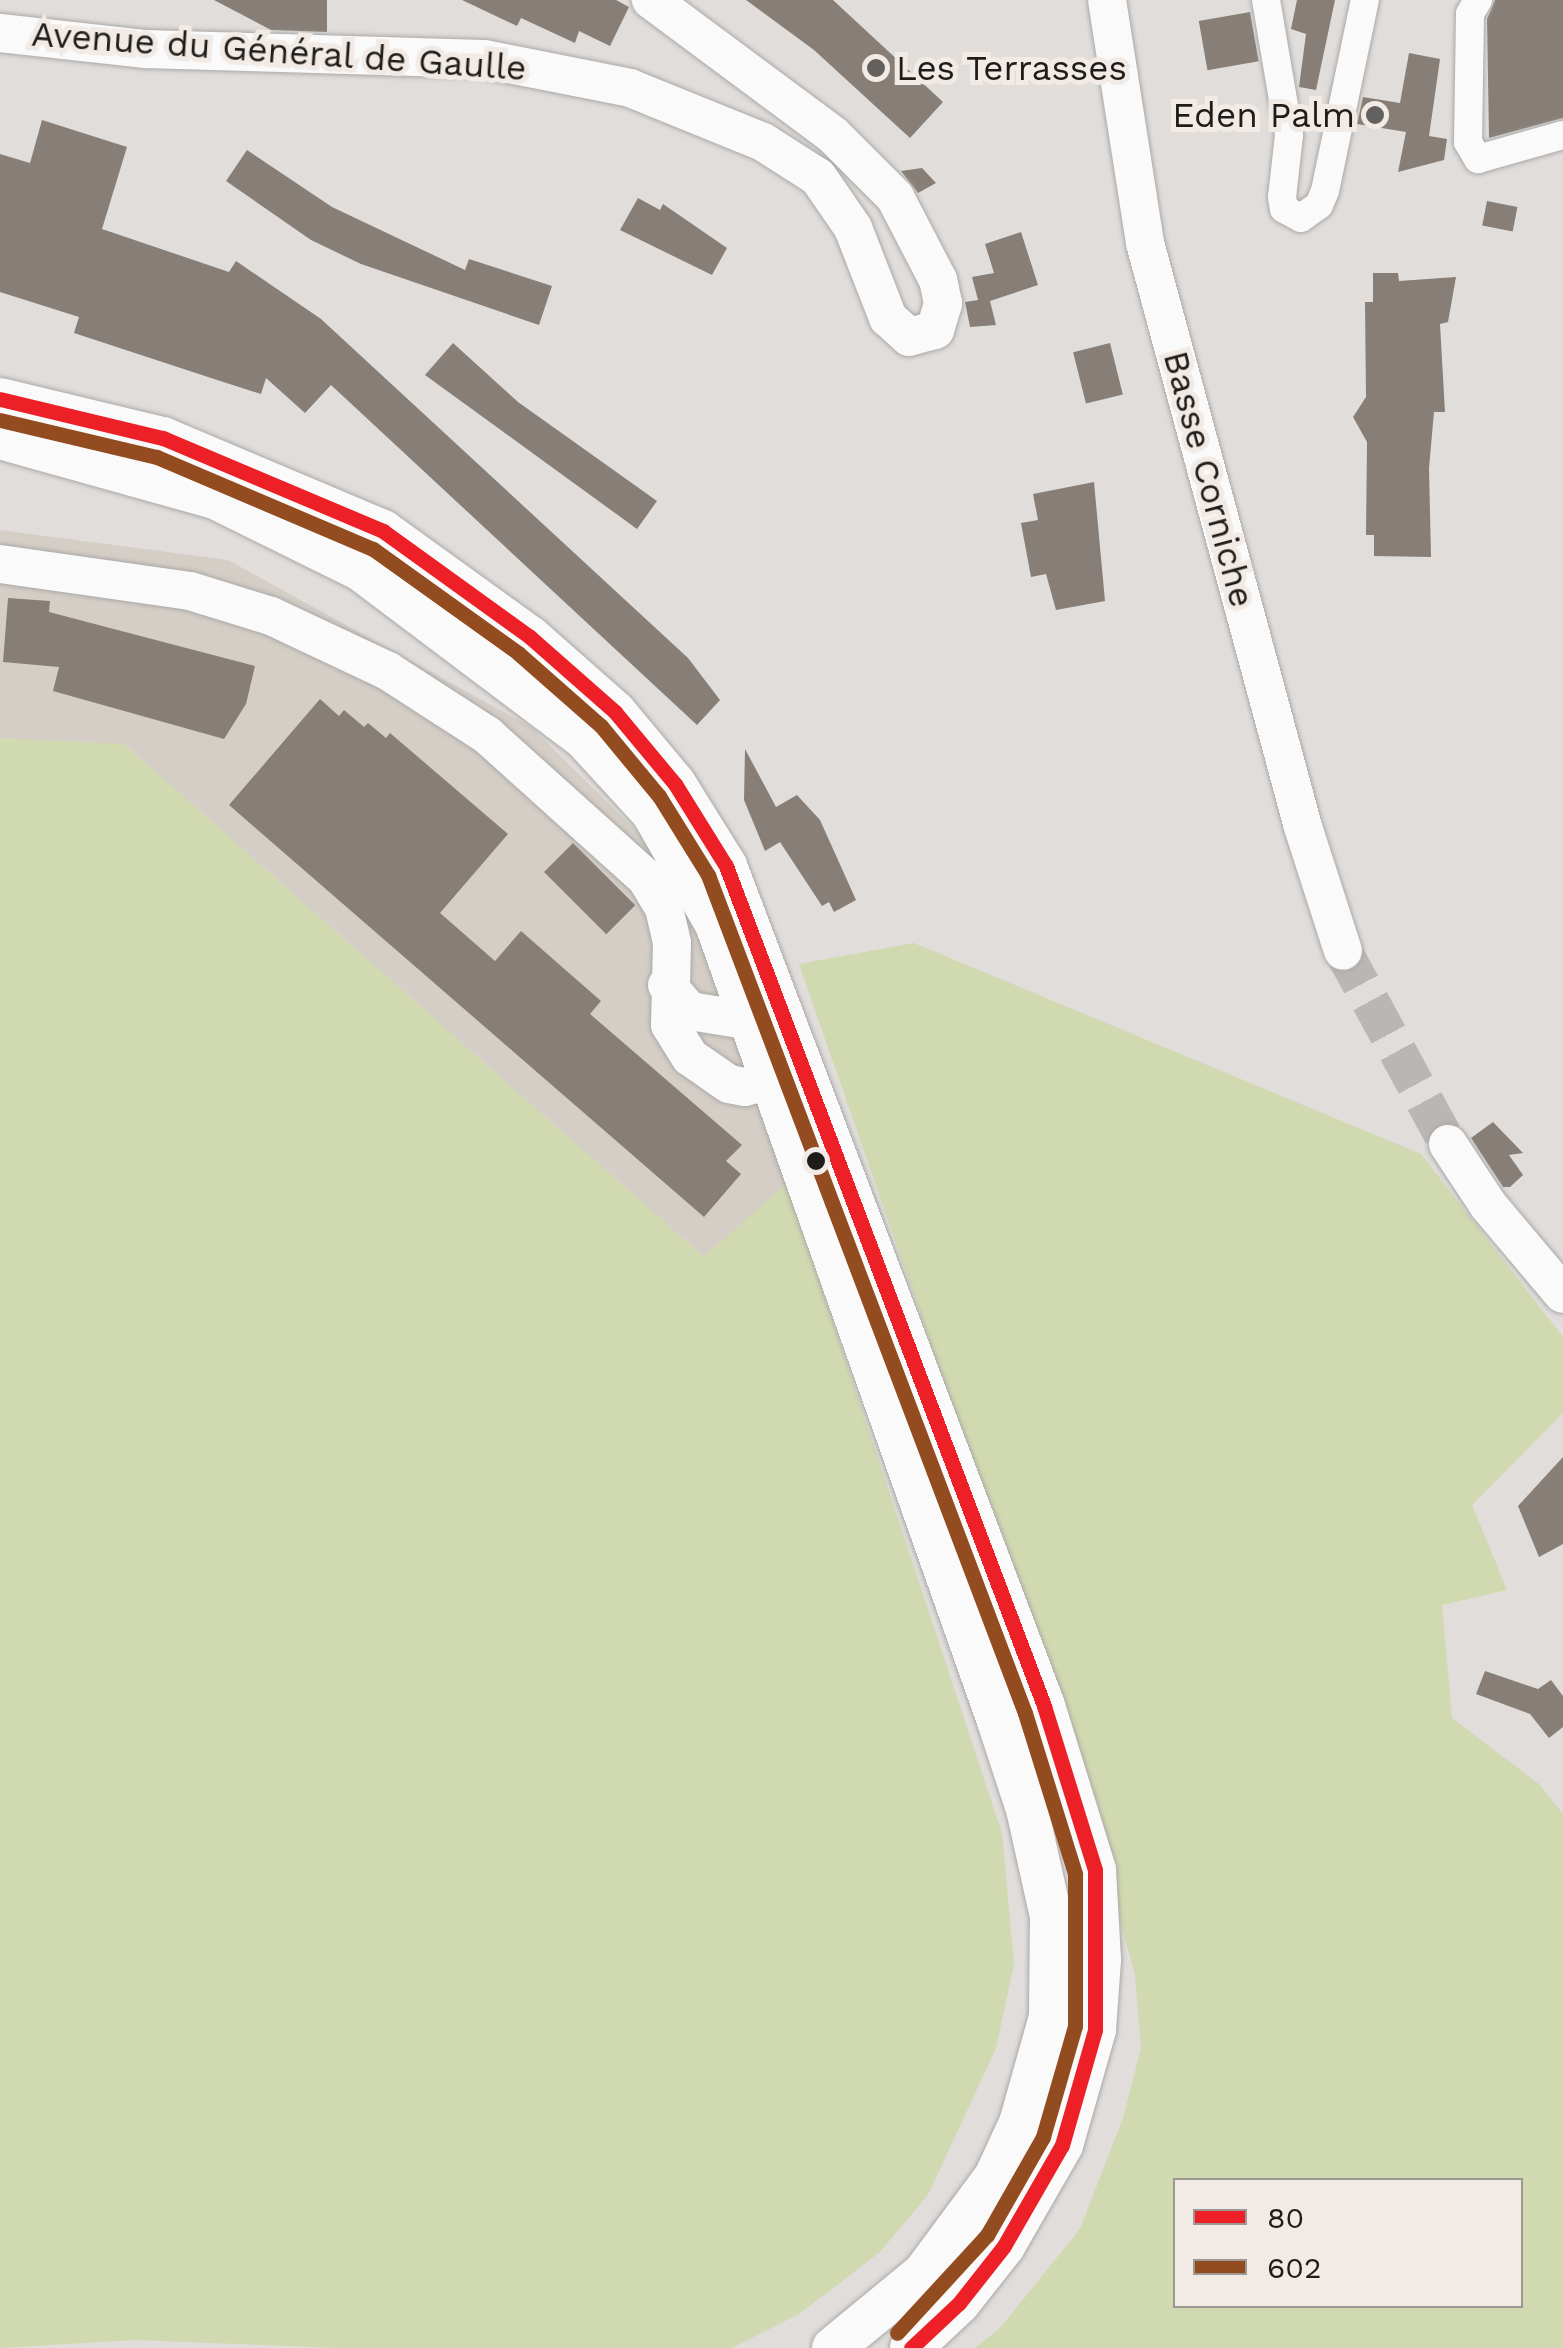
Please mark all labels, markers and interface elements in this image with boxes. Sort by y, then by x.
street label: Avenue du Général de Gaulle [30,13,528,89]
place label: Les Terrasses [896,47,1128,89]
marker: Les Terrasses [865,57,887,79]
place label: Eden Palm [1172,94,1355,136]
marker: Eden Palm [1364,104,1386,126]
street label: Basse Corniche [1155,346,1263,612]
unlabelled marker [806,1151,826,1171]
legend [1173,2178,1523,2308]
text: 80 [1267,2200,1304,2235]
text: 602 [1267,2250,1321,2285]

